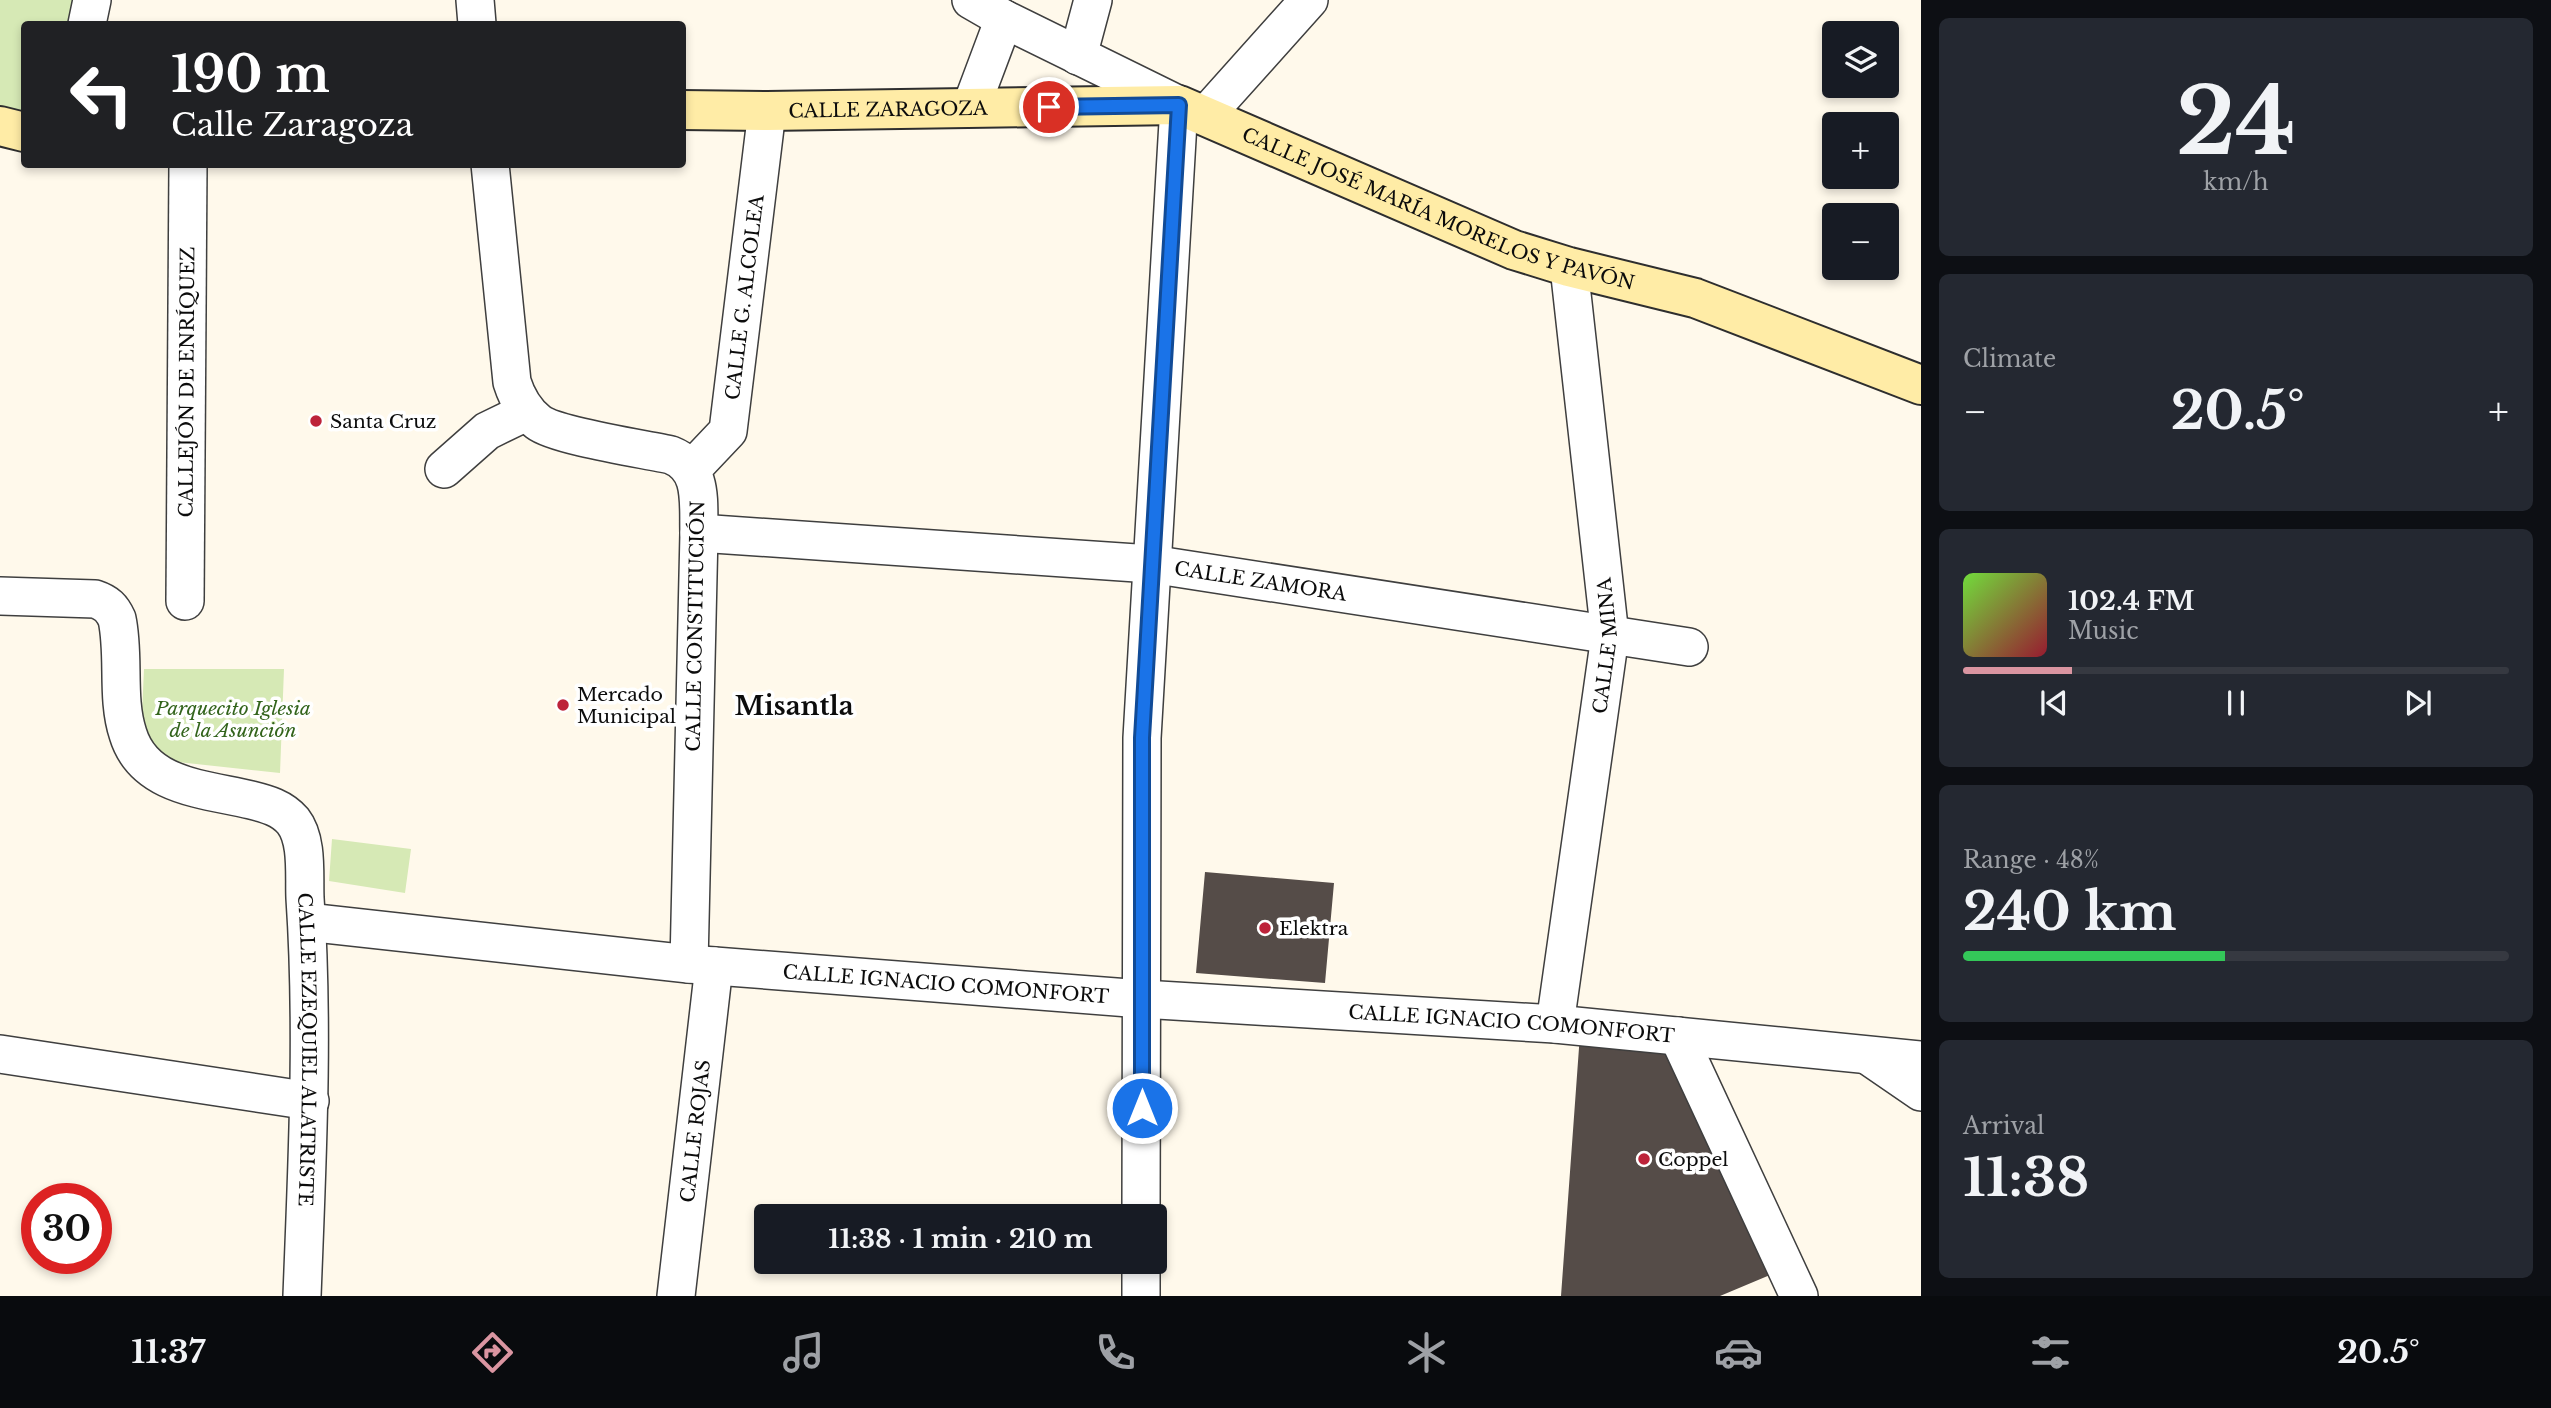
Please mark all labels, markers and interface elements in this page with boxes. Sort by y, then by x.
map controls [1822,21,1899,280]
button: layers [1822,21,1899,98]
text: 190 m [171,44,330,105]
icon: left [56,49,147,140]
text: 24 [2176,66,2296,179]
pin [1019,77,1079,137]
icon: arrive [1030,88,1068,126]
street label: CALLE ZARAGOZA [788,97,988,123]
text: Calle Zaragoza [171,105,413,145]
button: + [1822,112,1899,189]
street label: CALLE JOSÉ MARÍA MORELOS Y PAVÓN [1238,123,1637,295]
text: km/h [2203,168,2269,196]
street label: CALLE G. ALCOLEA [721,193,769,401]
button: − [1822,203,1899,280]
street label: CALLEJÓN DE ENRÍQUEZ [175,246,199,518]
text: Climate [1963,345,2056,373]
text: 20.5° [2171,379,2305,443]
text: − [1963,388,1987,435]
text: + [2488,388,2509,435]
place label: Santa Cruz [330,410,436,433]
marker: Santa Cruz [308,413,324,429]
street label: CALLE CONSTITUCIÓN [682,500,709,752]
street label: CALLE ZAMORA [1173,557,1349,606]
street label: CALLE MINA [1588,576,1622,715]
text: 102.4 FM [2068,585,2195,617]
text: Music [2068,617,2139,645]
place label: Mercado Municipal [577,683,676,728]
icon: previous [2035,684,2073,722]
icon: pause [2217,684,2255,722]
icon: next [2399,684,2437,722]
district label: Misantla [734,690,854,722]
park label: Parquecito Iglesia de la Asunción [154,697,311,742]
marker: Mercado Municipal [555,697,571,713]
text: Range · 48% [1963,846,2099,874]
text: 240 km [1963,880,2177,944]
street label: CALLE EZEQUIEL ALATRISTE [293,892,320,1207]
place label: Elektra [1279,917,1349,940]
marker: Elektra [1257,920,1273,936]
street label: CALLE IGNACIO COMONFORT [782,960,1110,1008]
street label: CALLE IGNACIO COMONFORT [1348,1001,1676,1048]
street label: CALLE ROJAS [676,1059,715,1204]
position arrow [1105,1071,1179,1145]
text: Arrival [1963,1112,2044,1140]
text: 11:38 [1963,1146,2089,1210]
place label: Coppel [1658,1148,1729,1171]
marker: Coppel [1636,1151,1652,1167]
speed limit sign: 30 [21,1183,112,1274]
text: 11:38 · 1 min · 210 m [828,1223,1093,1255]
icon: directions [468,1328,517,1377]
icon: music [779,1328,828,1377]
icon: phone [1091,1328,1140,1377]
icon: climate [1402,1328,1451,1377]
icon: car [1714,1328,1763,1377]
icon: filters [2026,1328,2075,1377]
text: 11:37 [131,1332,205,1372]
text: 20.5° [2337,1332,2420,1372]

